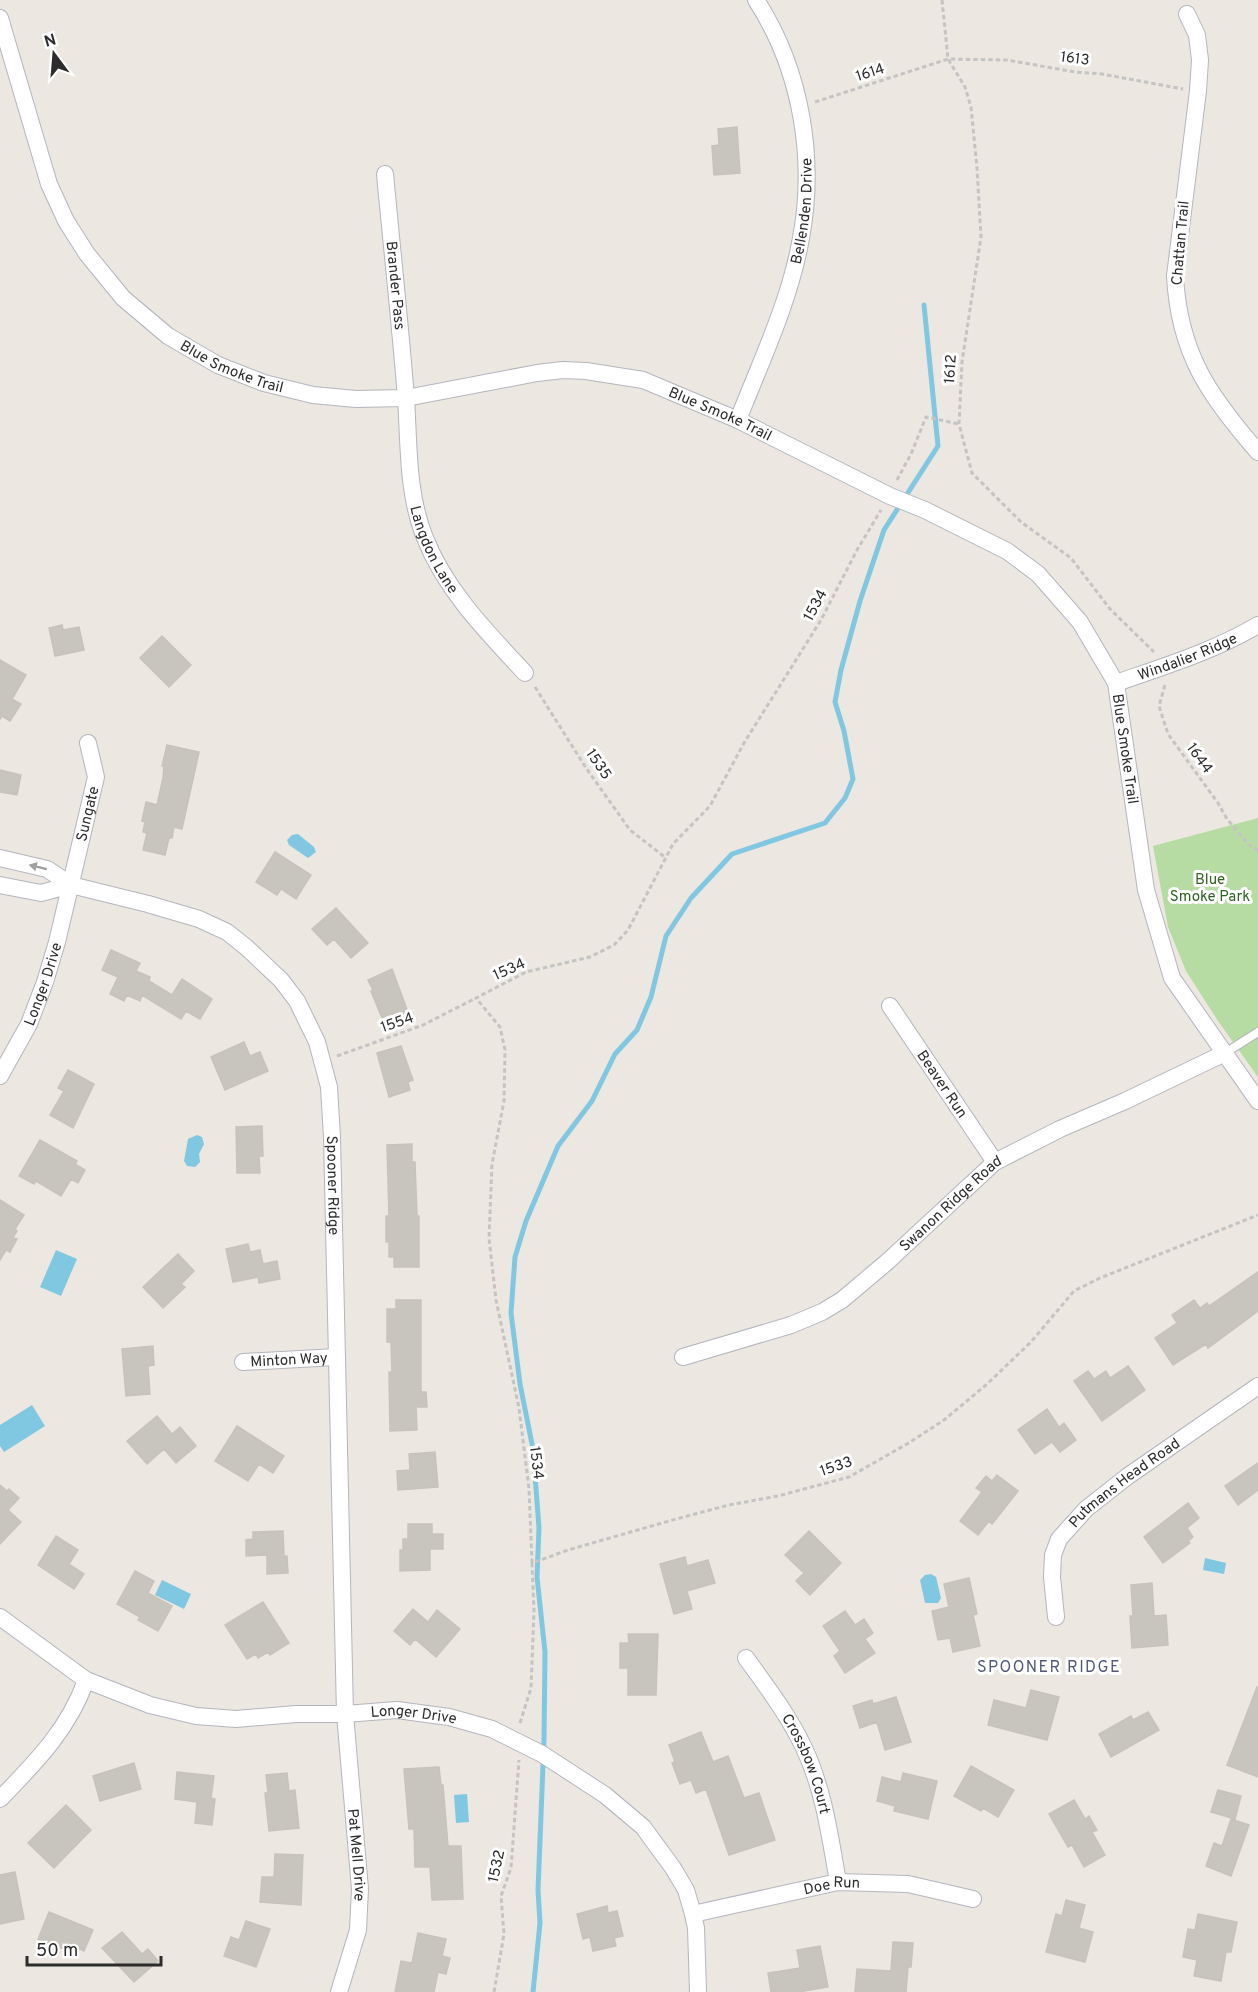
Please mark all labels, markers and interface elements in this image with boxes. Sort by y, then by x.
north arrow [24,24,84,84]
text: N [42,30,59,53]
street label: 1613 [1059,48,1090,71]
street label: 1614 [854,60,887,87]
street label: Bellenden Drive [788,157,818,266]
street label: Chattan Trail [1168,200,1195,286]
street label: Brander Pass [381,240,408,331]
street label: Blue Smoke Trail [176,337,285,398]
street label: 1612 [941,354,962,384]
street label: Blue Smoke Trail [665,384,774,446]
street label: Langdon Lane [404,504,461,598]
street label: 1534 [800,587,833,625]
street label: Windalier Ridge [1135,630,1241,686]
street label: Blue Smoke Trail [1107,693,1141,806]
street label: 1644 [1181,740,1216,778]
street label: 1535 [581,746,615,784]
street label: Sungate [73,785,104,844]
one-way arrow [28,861,47,871]
park label: Blue Smoke Park [1170,871,1250,907]
street label: Longer Drive [21,940,67,1029]
street label: 1534 [491,955,529,986]
street label: 1554 [378,1009,417,1038]
street label: Beaver Run [912,1047,971,1122]
street label: Spooner Ridge [321,1136,342,1236]
street label: Swanon Ridge Road [896,1152,1005,1256]
street label: Minton Way [250,1350,328,1373]
street label: Putmans Head Road [1066,1435,1184,1532]
street label: 1534 [524,1446,547,1481]
street label: 1533 [818,1453,855,1482]
district label: SPOONER RIDGE [977,1658,1121,1678]
street label: Longer Drive [370,1702,459,1730]
street label: Crossbow Court [776,1711,833,1816]
street label: Pat Mell Drive [342,1808,368,1902]
street label: 1532 [485,1848,510,1884]
street label: Doe Run [802,1874,860,1900]
scale bar [27,1929,160,1967]
text: 50 m [36,1940,78,1963]

